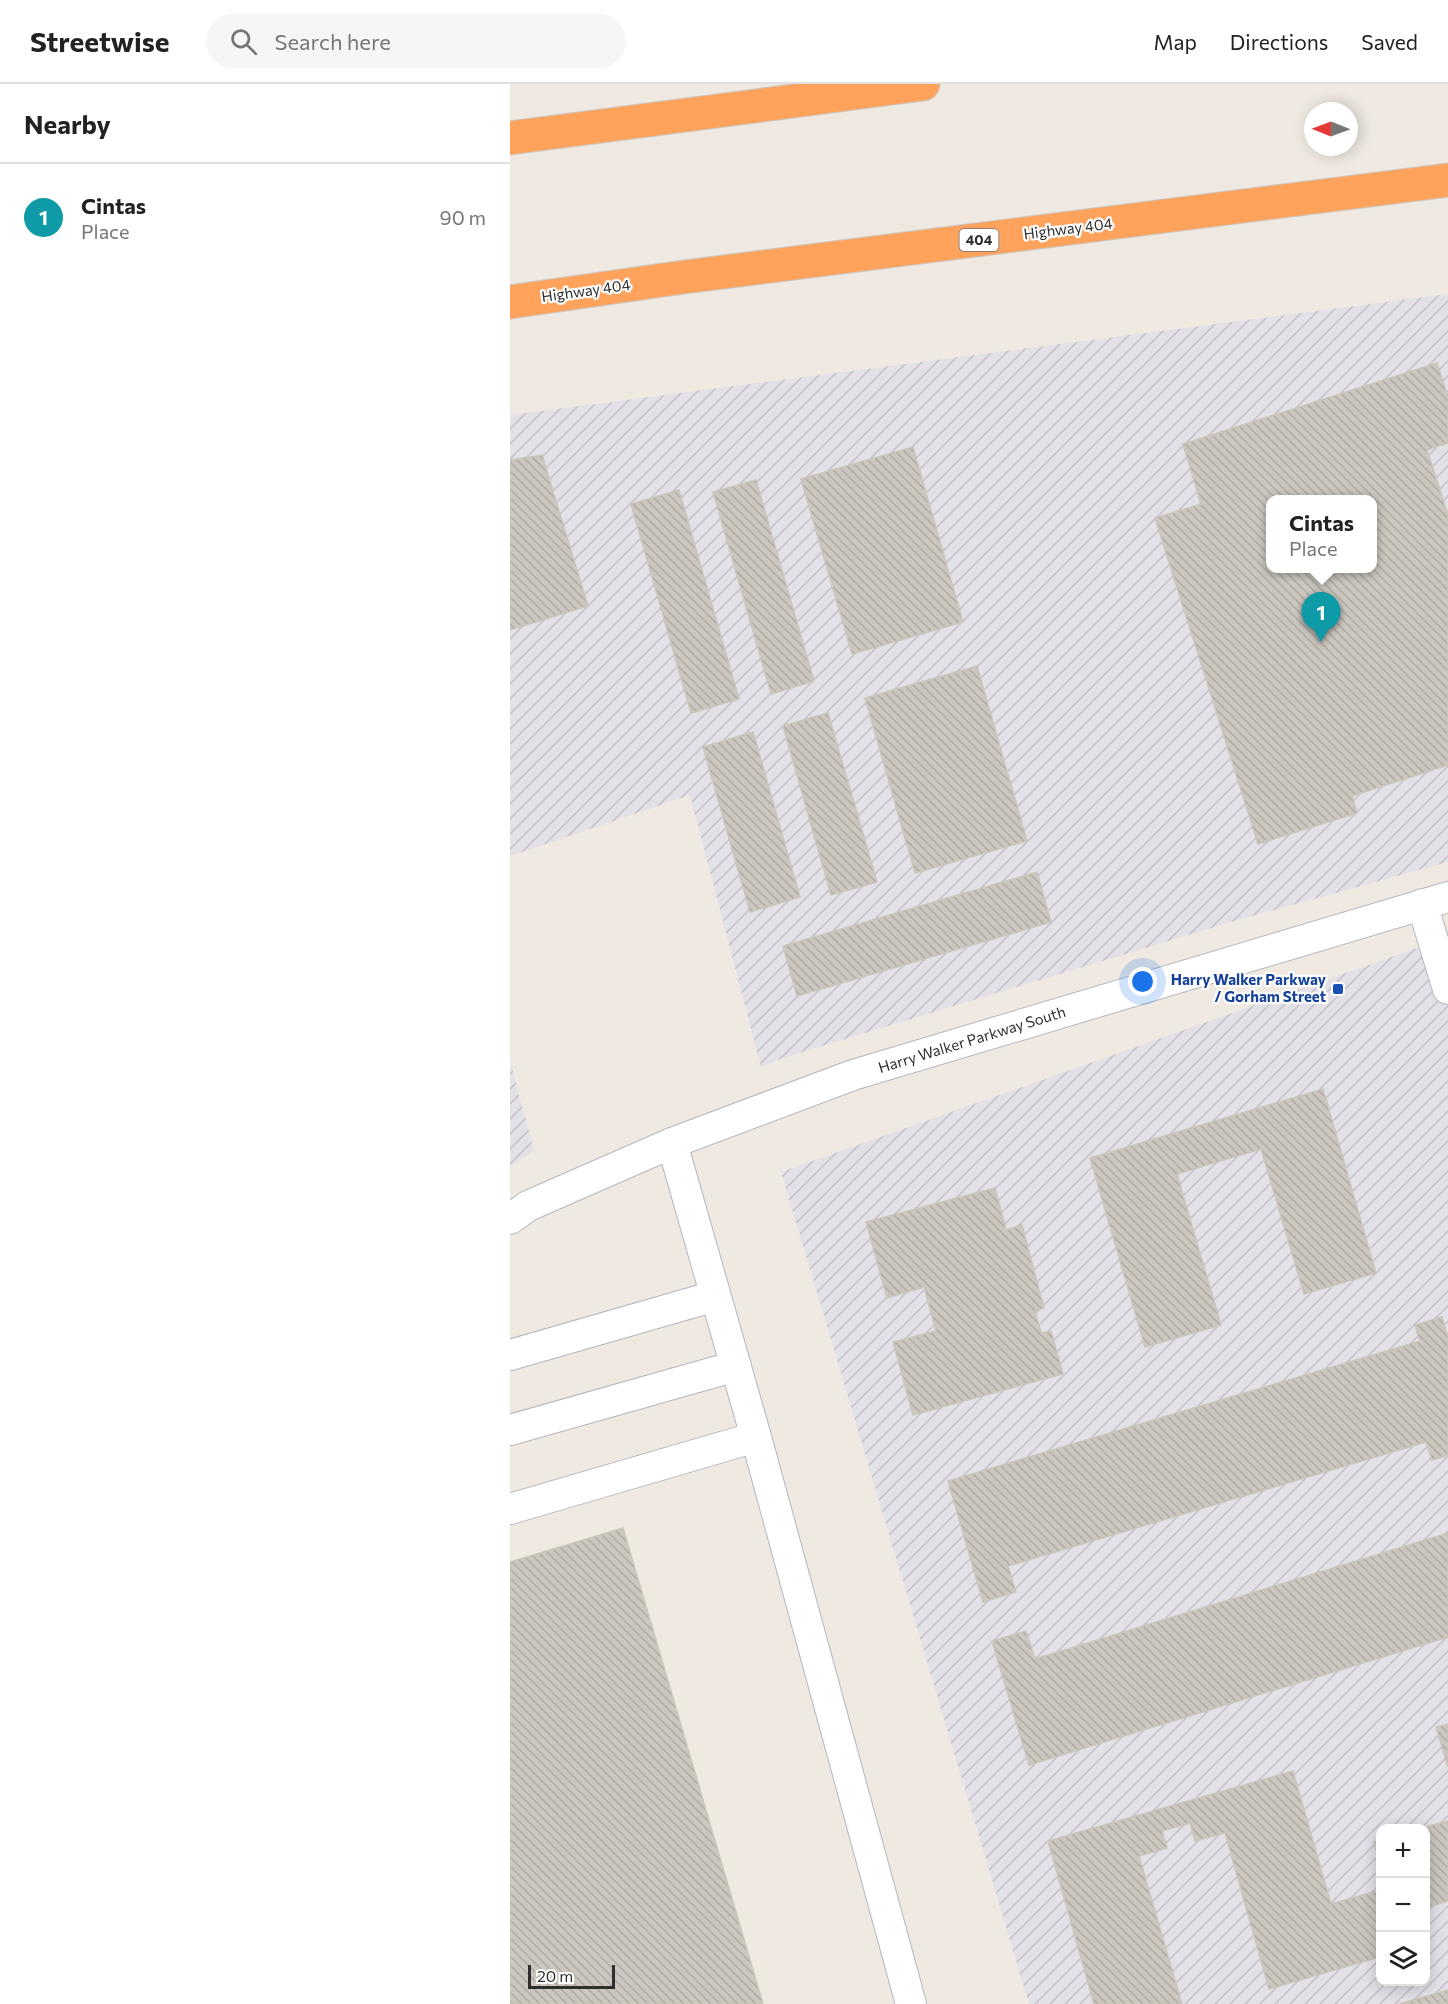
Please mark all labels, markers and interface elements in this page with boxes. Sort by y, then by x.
search box [206,14,626,68]
text: Streetwise [30,24,170,58]
icon: search [227,25,260,58]
text: Search here [275,28,391,55]
text: Map [1154,29,1197,54]
text: Directions [1230,29,1328,54]
text: Saved [1361,29,1418,54]
north arrow [1304,102,1358,156]
text: Nearby [24,108,111,139]
text: Cintas [81,192,146,219]
text: 1 [39,205,48,229]
text: 90 m [440,205,486,229]
street label: Highway 404 [1022,214,1113,242]
text: Place [81,219,130,243]
road number: 404 [960,229,998,251]
street label: Highway 404 [540,275,631,305]
popup [1266,495,1377,573]
text: Cintas [1289,509,1354,536]
text: Place [1289,536,1338,560]
pin: 1 [1302,592,1340,642]
your location [1128,967,1157,996]
place label: Harry Walker Parkway / Gorham Street [1171,970,1327,1005]
marker: Harry Walker Parkway / Gorham Street [1331,982,1345,996]
street label: Harry Walker Parkway South [876,1002,1068,1076]
map controls [1376,1824,1430,1986]
button: + [1376,1824,1430,1878]
button: − [1376,1878,1430,1932]
button: layers [1376,1932,1430,1986]
scale bar [528,1962,615,1990]
text: 20 m [537,1966,573,1985]

